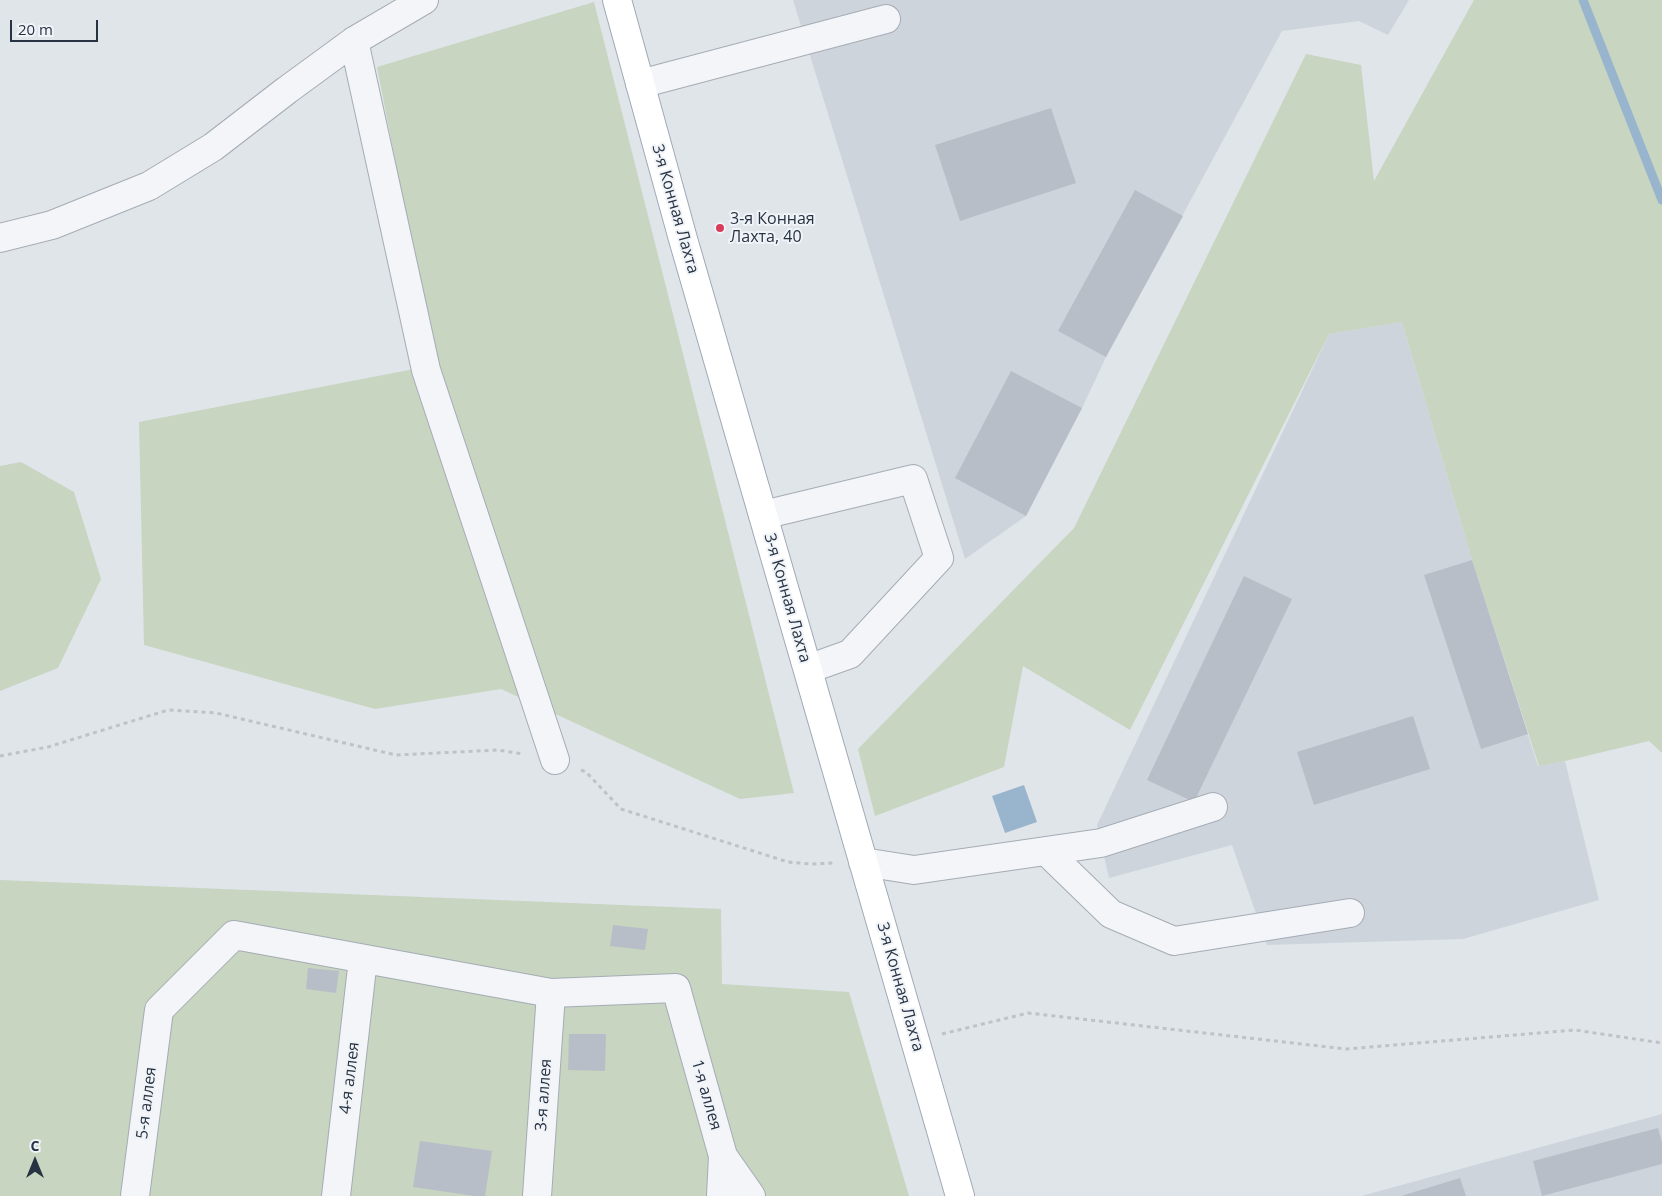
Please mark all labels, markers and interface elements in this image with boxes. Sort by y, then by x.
scale bar [12,10,100,42]
text: 20 m [18,19,53,39]
street label: 3-я Конная Лахта [647,142,703,276]
place label: 3-я Конная Лахта, 40 [730,209,815,247]
marker: 3-я Конная Лахта, 40 [714,222,726,234]
street label: 3-я Конная Лахта [759,531,815,665]
street label: 3-я Конная Лахта [872,920,928,1054]
street label: 4-я аллея [336,1041,364,1115]
street label: 3-я аллея [532,1058,556,1132]
street label: 1-я аллея [687,1058,725,1132]
street label: 5-я аллея [133,1066,161,1140]
north arrow [10,1136,60,1186]
text: С [31,1136,39,1155]

